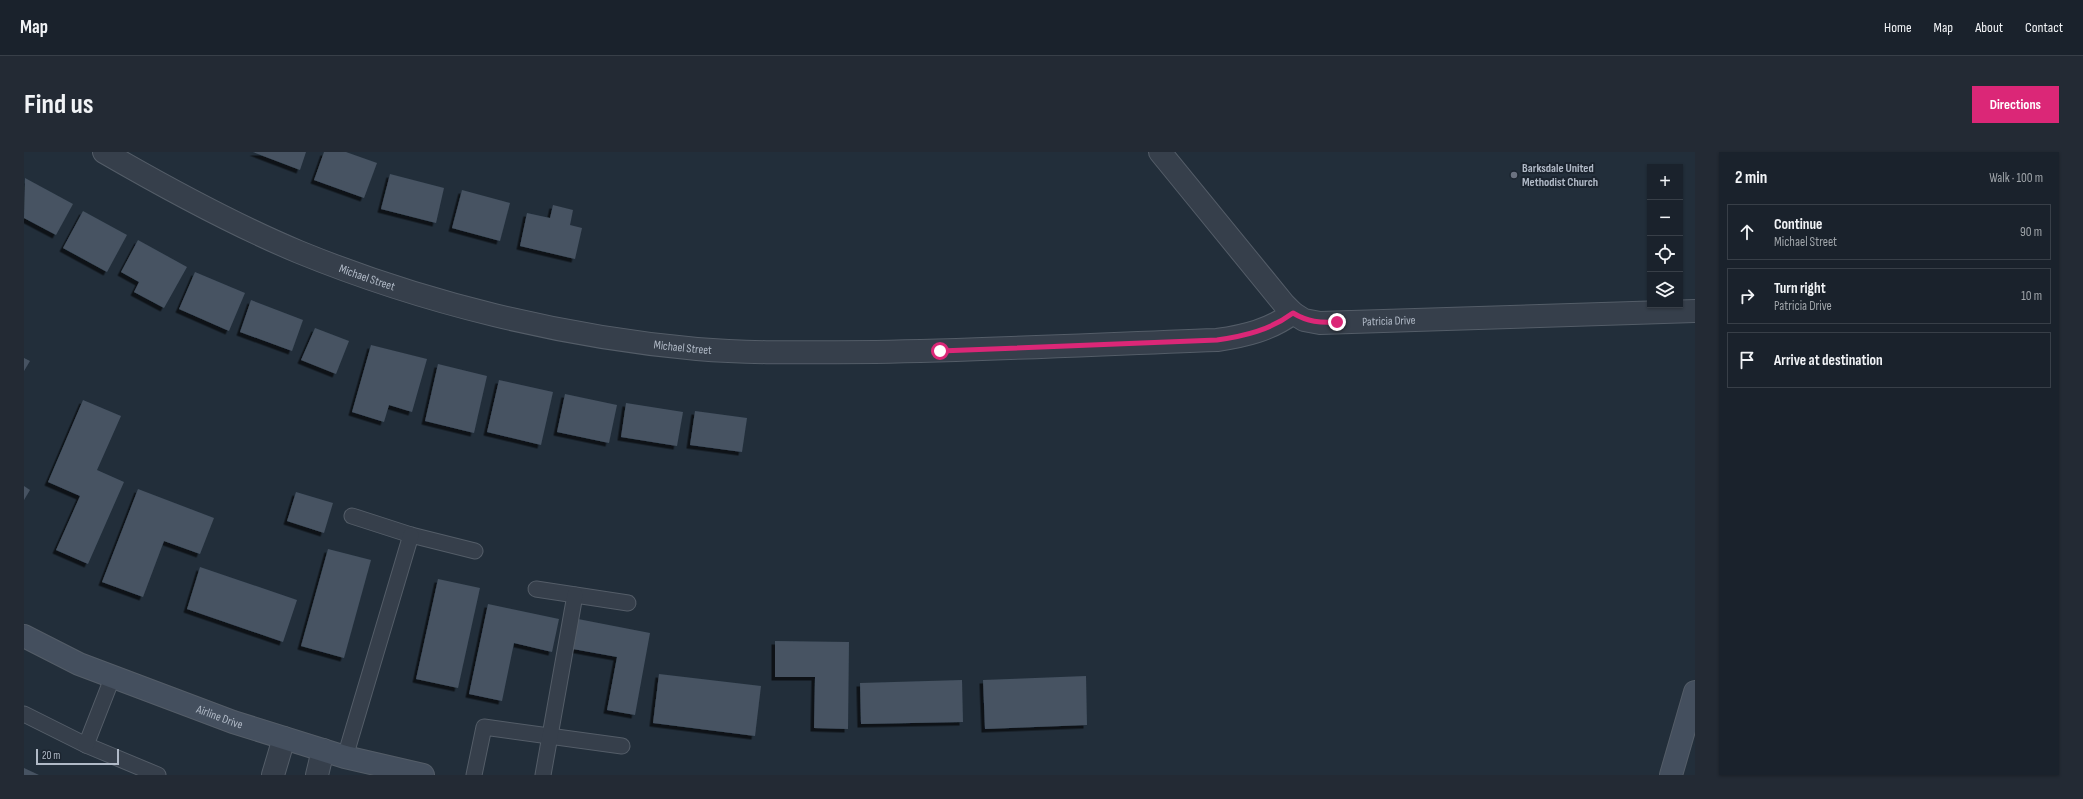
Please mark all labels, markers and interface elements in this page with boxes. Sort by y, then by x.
text: Map [20,16,48,39]
text: Home [1884,19,1912,36]
text: Map [1934,19,1953,36]
text: About [1975,19,2003,36]
text: Contact [2025,19,2063,36]
button: Directions [1972,86,2059,123]
text: Find us [24,88,93,121]
place label: Barksdale United Methodist Church [1522,161,1598,190]
map controls [1647,164,1683,308]
button: + [1647,164,1683,200]
text: 2 min [1735,168,1767,188]
marker: Barksdale United Methodist Church [1509,170,1519,180]
text: Walk · 100 m [1989,170,2043,186]
button: − [1647,200,1683,236]
text: Continue [1774,215,1823,234]
icon: ahead [1736,221,1758,243]
text: 90 m [2020,224,2042,240]
text: Michael Street [1774,234,1837,250]
button: locate [1647,236,1683,272]
street label: Michael Street [337,261,397,295]
button: layers [1647,272,1683,308]
text: Turn right [1774,279,1826,298]
icon: right [1736,285,1758,307]
text: 10 m [2021,288,2042,304]
text: Patricia Drive [1774,298,1832,314]
route end [1328,313,1346,331]
street label: Patricia Drive [1362,313,1416,330]
street label: Michael Street [653,337,713,358]
route start [931,342,949,360]
icon: arrive [1736,349,1758,371]
text: Arrive at destination [1774,351,1883,370]
street label: Airline Drive [193,702,245,733]
scale bar [36,747,119,766]
text: 20 m [42,749,60,762]

